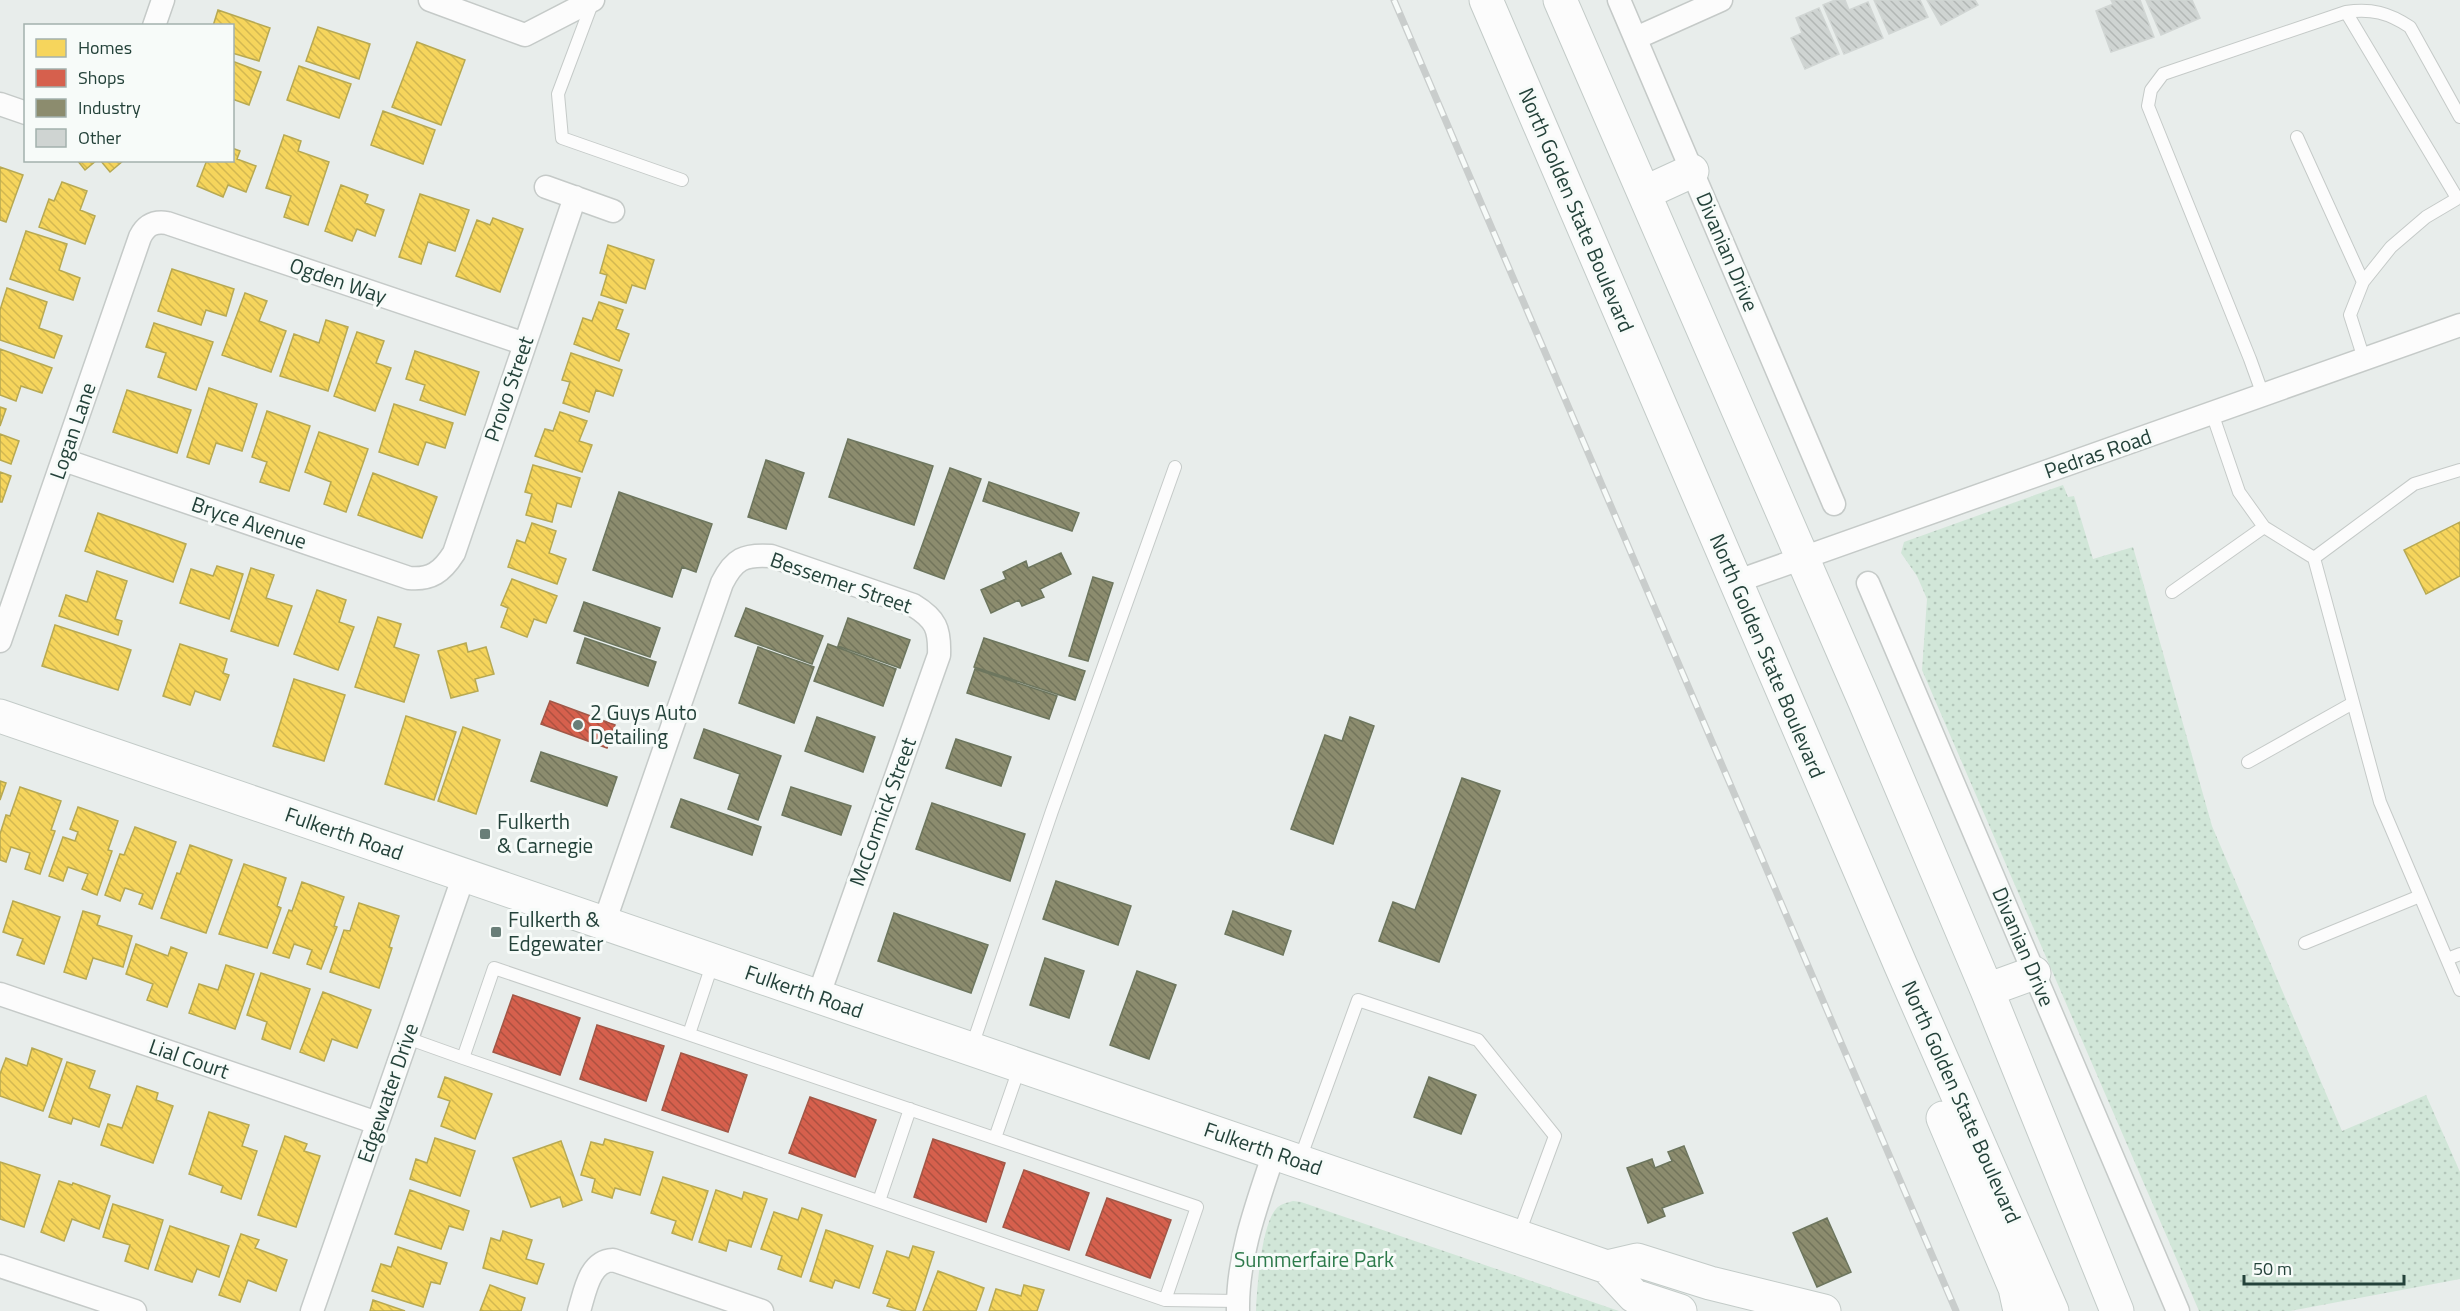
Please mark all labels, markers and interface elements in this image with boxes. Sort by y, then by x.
legend [24,24,234,162]
text: Homes [78,34,132,61]
text: Shops [78,64,125,91]
street label: North Golden State Boulevard [1511,82,1643,337]
text: Industry [78,94,141,121]
text: Other [78,124,121,151]
street label: Divanian Drive [1688,187,1767,316]
street label: Ogden Way [285,248,391,312]
street label: Provo Street [475,331,541,446]
street label: Logan Lane [41,378,104,483]
street label: Pedras Road [2040,420,2156,486]
street label: Bryce Avenue [187,487,311,557]
street label: North Golden State Boulevard [1702,528,1834,783]
street label: Bessemer Street [766,543,917,621]
place label: 2 Guys Auto Detailing [590,696,697,752]
marker: 2 Guys Auto Detailing [571,718,585,732]
street label: McCormick Street [840,732,924,891]
street label: Fulkerth Road [281,798,408,868]
place label: Fulkerth & Carnegie [497,805,593,861]
marker: Fulkerth & Carnegie [478,827,492,841]
street label: Divanian Drive [1984,882,2063,1011]
place label: Fulkerth & Edgewater [508,903,604,959]
marker: Fulkerth & Edgewater [489,925,503,939]
street label: Fulkerth Road [741,956,868,1026]
street label: North Golden State Boulevard [1894,975,2030,1228]
street label: Edgewater Drive [348,1018,426,1167]
street label: Lial Court [145,1029,234,1087]
street label: Fulkerth Road [1200,1113,1327,1183]
park label: Summerfaire Park [1234,1243,1394,1275]
scale bar [2244,1248,2404,1286]
text: 50 m [2253,1255,2292,1282]

